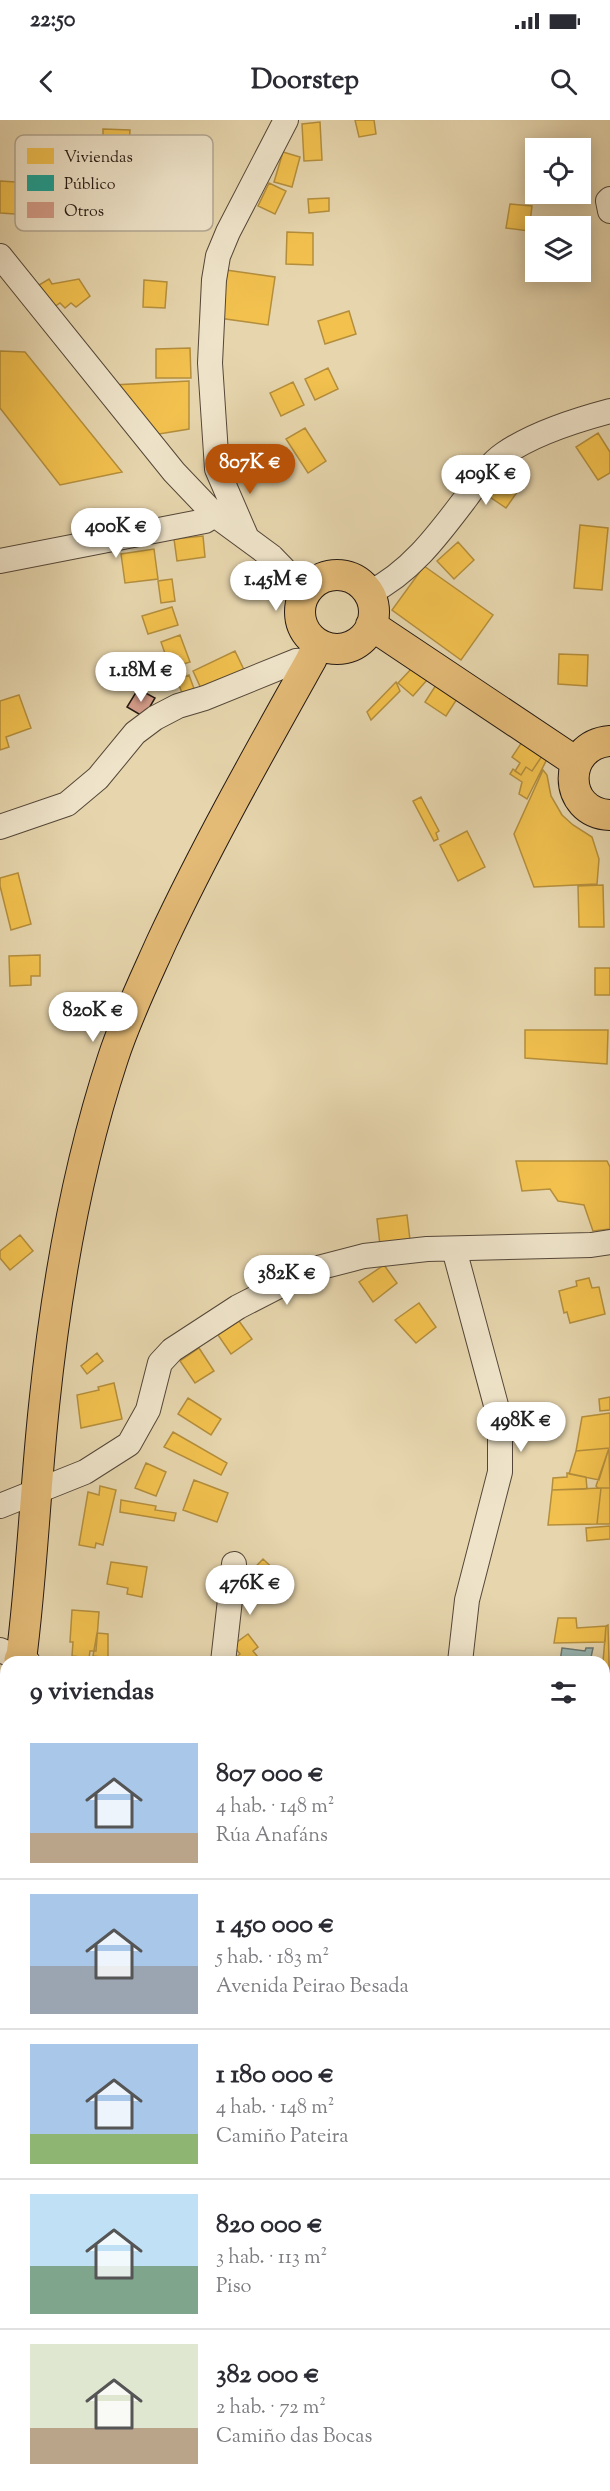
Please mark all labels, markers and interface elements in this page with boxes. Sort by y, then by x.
text: 22:50 [30,5,75,37]
text: Doorstep [251,62,359,101]
icon: back [30,65,63,98]
icon: search [547,65,580,98]
legend [15,135,213,231]
map controls [525,138,591,282]
button: locate [525,138,591,204]
text: Viviendas [64,147,133,170]
text: Público [64,174,116,197]
text: Otros [64,201,104,224]
button: layers [525,216,591,282]
pin: 807K € [201,444,299,495]
text: 807K € [219,449,281,478]
pin: 409K € [437,455,535,506]
text: 409K € [455,460,517,489]
pin: 400K € [67,508,165,559]
text: 400K € [85,513,147,542]
pin: 1.45M € [221,561,331,612]
text: 1.45M € [244,566,308,595]
pin: 1.18M € [86,652,196,703]
text: 1.18M € [109,657,173,686]
pin: 820K € [44,992,142,1043]
text: 820K € [63,997,123,1026]
pin: 382K € [238,1255,336,1306]
text: 382K € [258,1260,316,1289]
pin: 498K € [472,1402,570,1453]
text: 498K € [491,1407,551,1436]
pin: 476K € [201,1565,299,1616]
text: 476K € [219,1570,281,1599]
text: 9 viviendas [30,1674,154,1711]
icon: filters [547,1676,580,1709]
text: 807 000 € [216,1756,324,1793]
icon: home [78,1767,150,1839]
text: 4 hab. · 148 m² [216,1793,335,1822]
text: Rúa Anafáns [216,1822,328,1851]
text: 1 450 000 € [216,1907,334,1944]
icon: home [78,1918,150,1990]
text: 5 hab. · 183 m² [216,1944,329,1973]
text: Avenida Peirao Besada [216,1973,409,2002]
text: 1 180 000 € [216,2057,334,2094]
icon: home [78,2068,150,2140]
text: 4 hab. · 148 m² [216,2094,335,2123]
text: Camiño Pateira [216,2123,349,2152]
text: 820 000 € [216,2207,323,2244]
icon: home [78,2218,150,2290]
text: 3 hab. · 113 m² [216,2244,327,2273]
text: Piso [216,2273,251,2302]
text: 382 000 € [216,2357,320,2394]
icon: home [78,2368,150,2440]
text: 2 hab. · 72 m² [216,2394,326,2423]
text: Camiño das Bocas [216,2423,372,2452]

